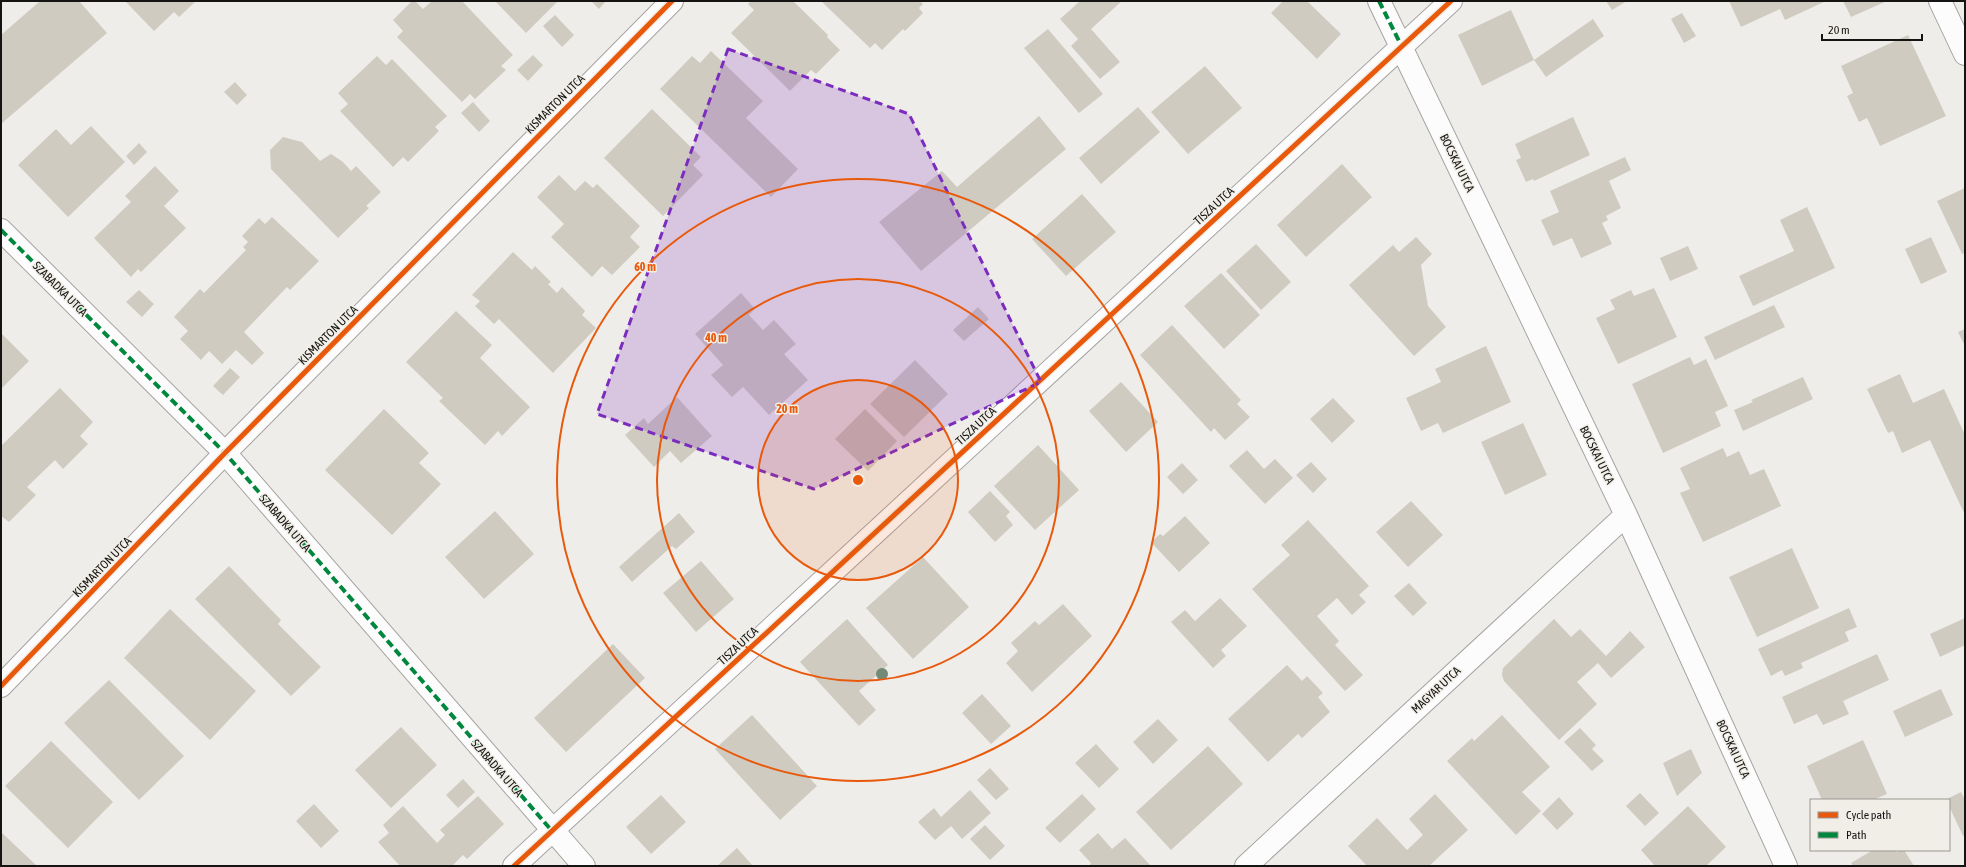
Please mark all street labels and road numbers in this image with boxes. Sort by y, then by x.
street label: KISMARTON UTCA [522,71,588,137]
street label: BOCSKAI UTCA [1437,132,1477,194]
street label: TISZA UTCA [1191,184,1237,228]
street label: SZABADKA UTCA [30,259,90,319]
street label: KISMARTON UTCA [295,302,361,368]
street label: TISZA UTCA [953,404,999,448]
street label: BOCSKAI UTCA [1577,424,1617,486]
street label: SZABADKA UTCA [256,491,314,555]
street label: KISMARTON UTCA [70,534,134,600]
street label: TISZA UTCA [715,624,761,668]
street label: MAGYAR UTCA [1409,664,1464,716]
street label: BOCSKAI UTCA [1713,717,1753,781]
street label: SZABADKA UTCA [468,736,526,800]

